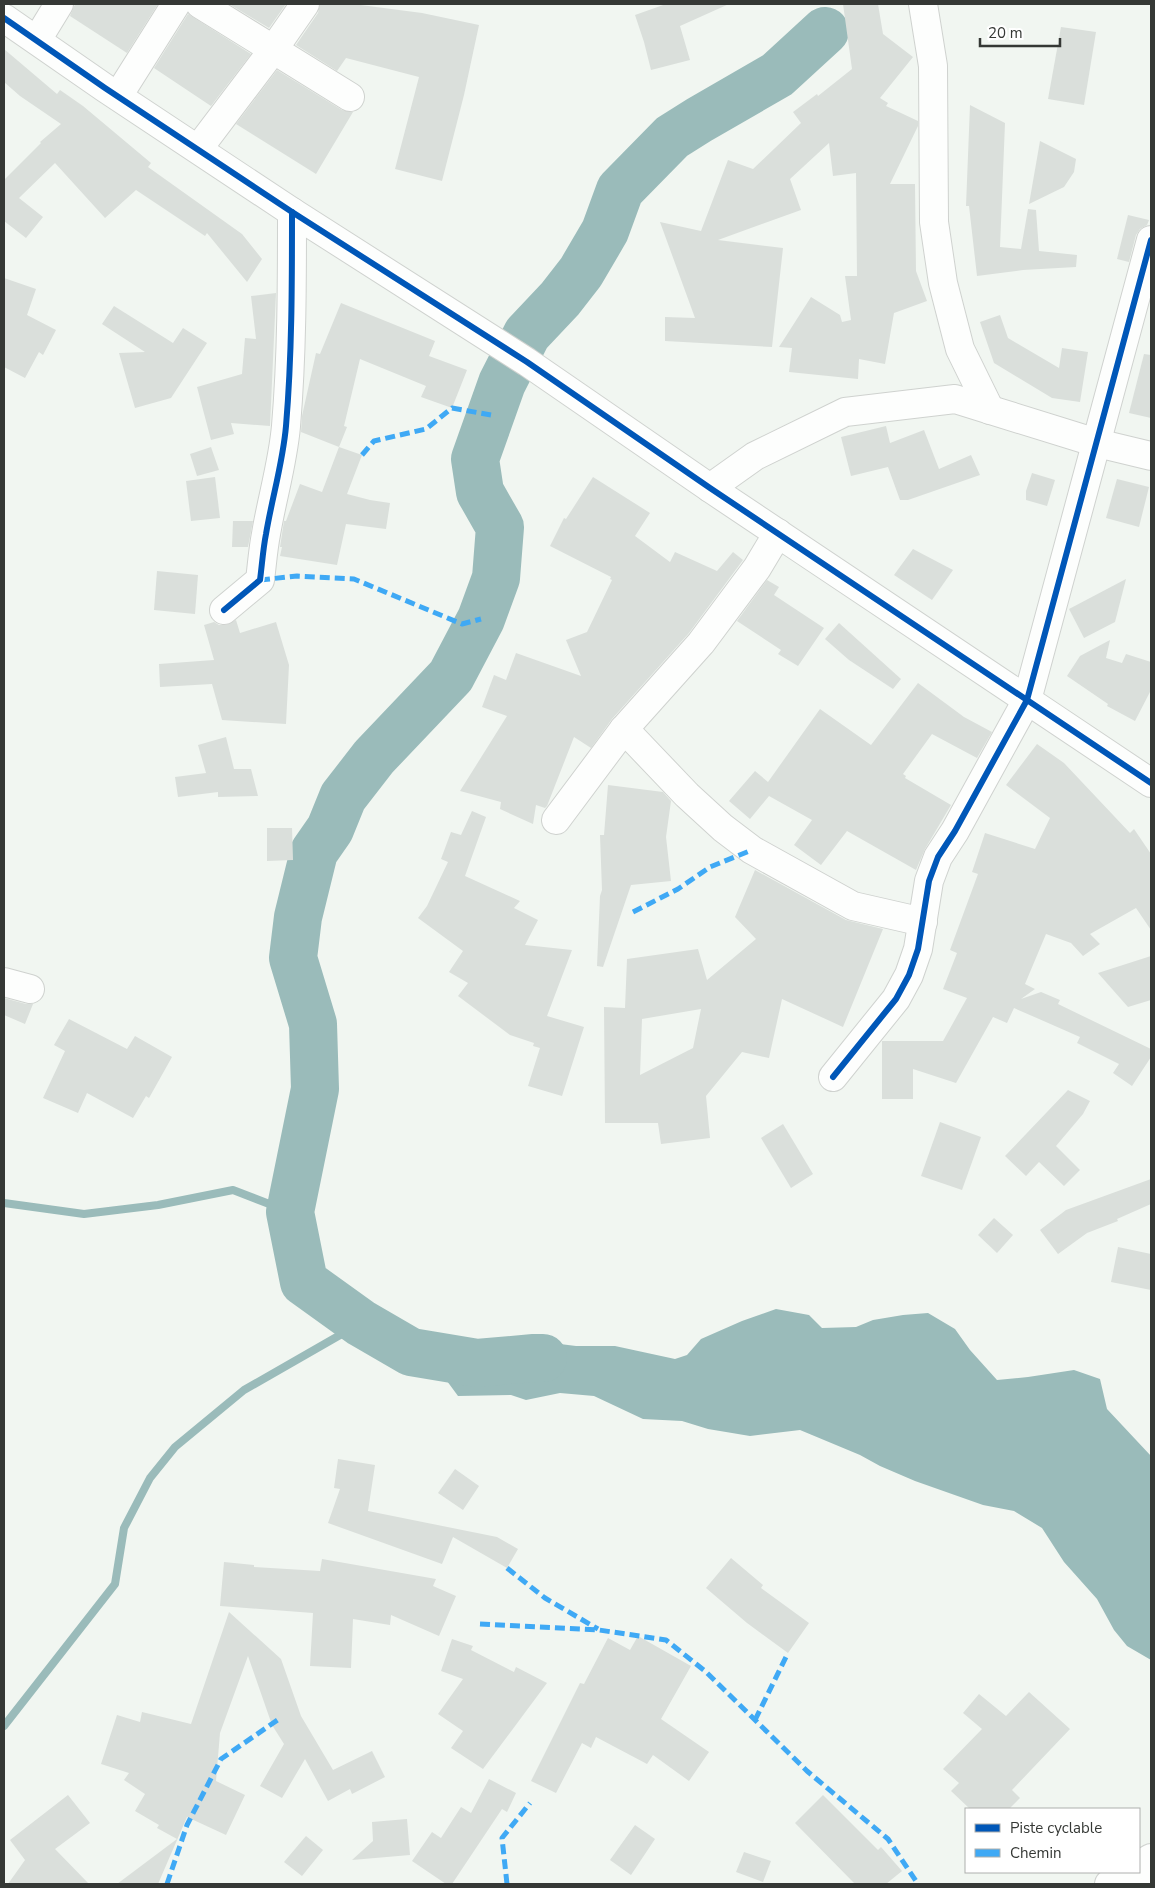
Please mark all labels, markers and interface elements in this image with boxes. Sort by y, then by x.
scale bar [980,15,1060,47]
text: 20 m [988,23,1023,43]
legend [965,1808,1140,1873]
text: Piste cyclable [1010,1818,1102,1838]
text: Chemin [1010,1843,1061,1863]

